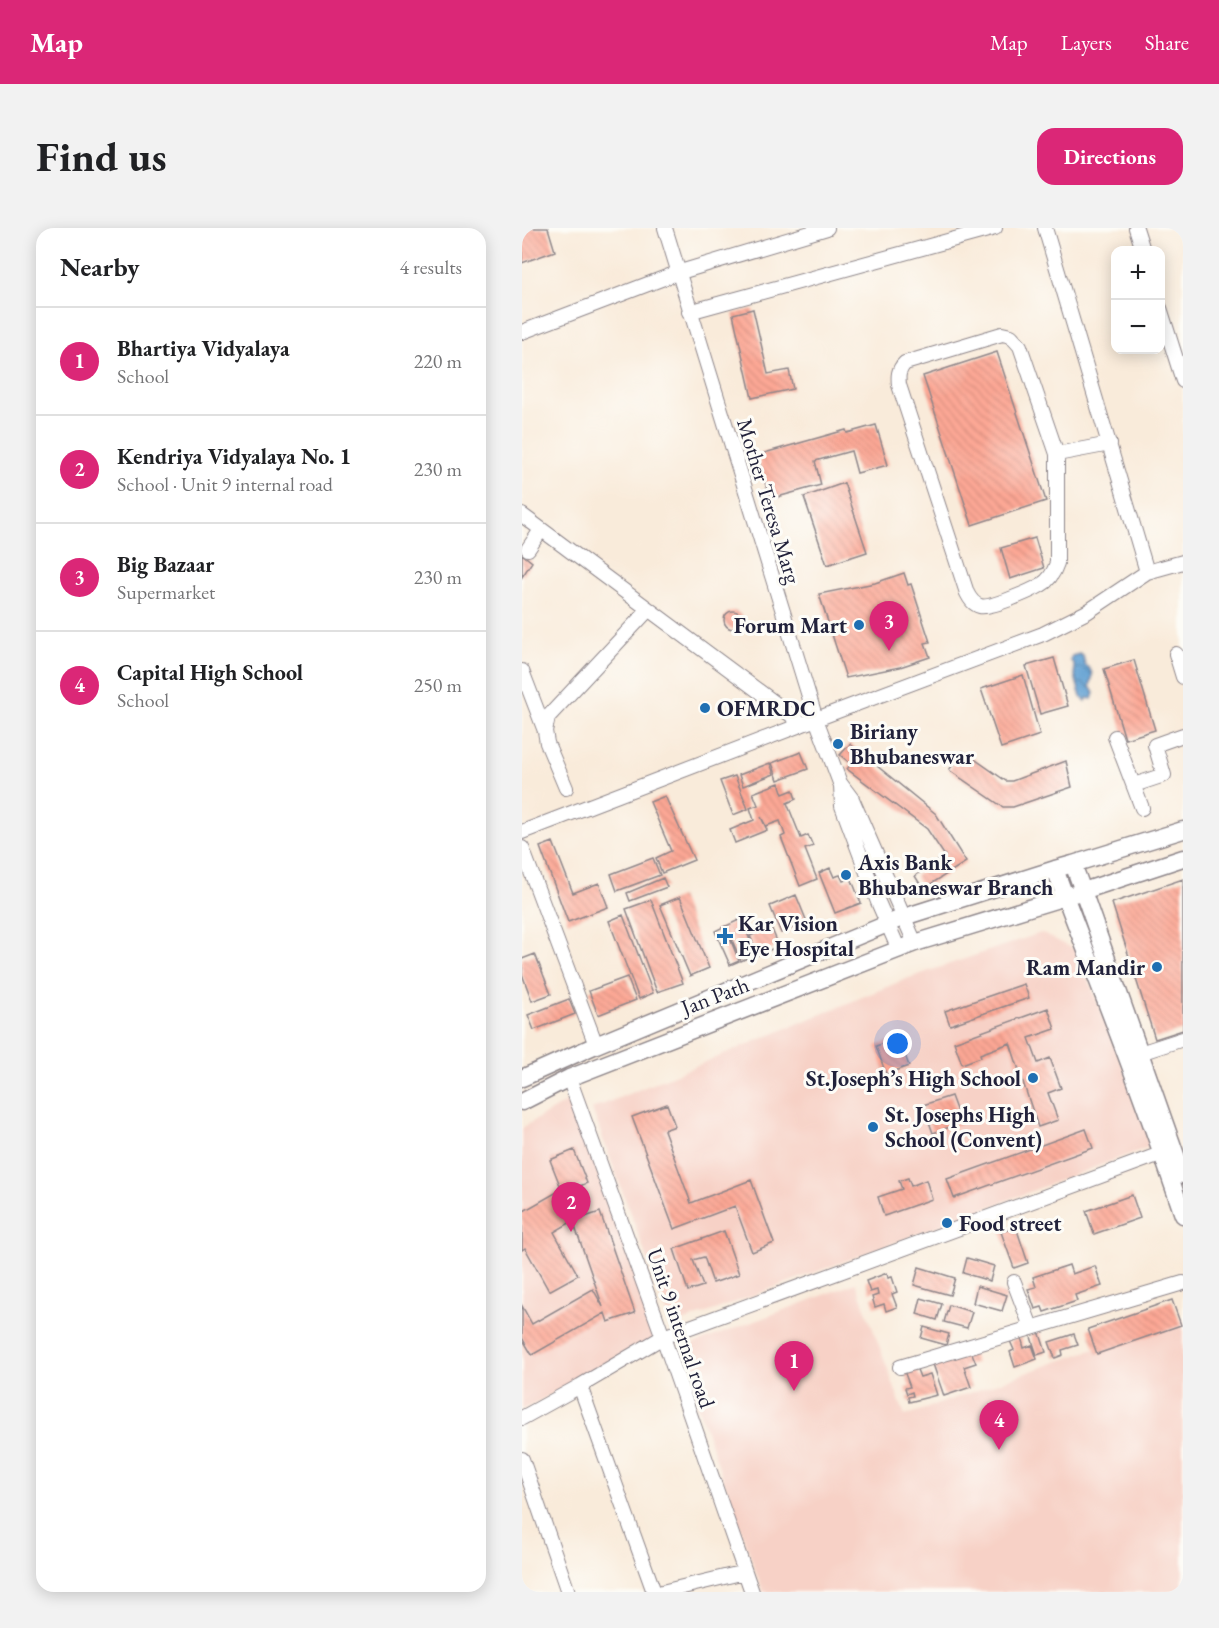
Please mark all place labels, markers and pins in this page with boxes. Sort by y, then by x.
pin: 3 [870,602,908,651]
place label: Forum Mart [734,611,848,640]
marker: Forum Mart [852,618,866,632]
place label: OFMRDC [717,694,816,723]
marker: OFMRDC [698,701,712,715]
place label: Biriany Bhubaneswar [850,717,975,771]
marker: Biriany Bhubaneswar [831,737,845,751]
place label: Axis Bank Bhubaneswar Branch [857,848,1053,902]
marker: Axis Bank Bhubaneswar Branch [839,868,853,882]
place label: Kar Vision Eye Hospital [738,909,854,963]
marker: Kar Vision Eye Hospital [716,927,734,945]
place label: Ram Mandir [1026,953,1146,982]
marker: Ram Mandir [1150,960,1164,974]
place label: St.Joseph’s High School [806,1064,1021,1093]
marker: St.Joseph’s High School [1026,1071,1040,1085]
place label: St. Josephs High School (Convent) [885,1100,1042,1154]
marker: St. Josephs High School (Convent) [866,1120,880,1134]
pin: 2 [551,1182,590,1232]
place label: Food street [959,1209,1062,1238]
marker: Food street [940,1216,954,1230]
pin: 1 [774,1342,814,1391]
pin: 4 [980,1400,1018,1450]

